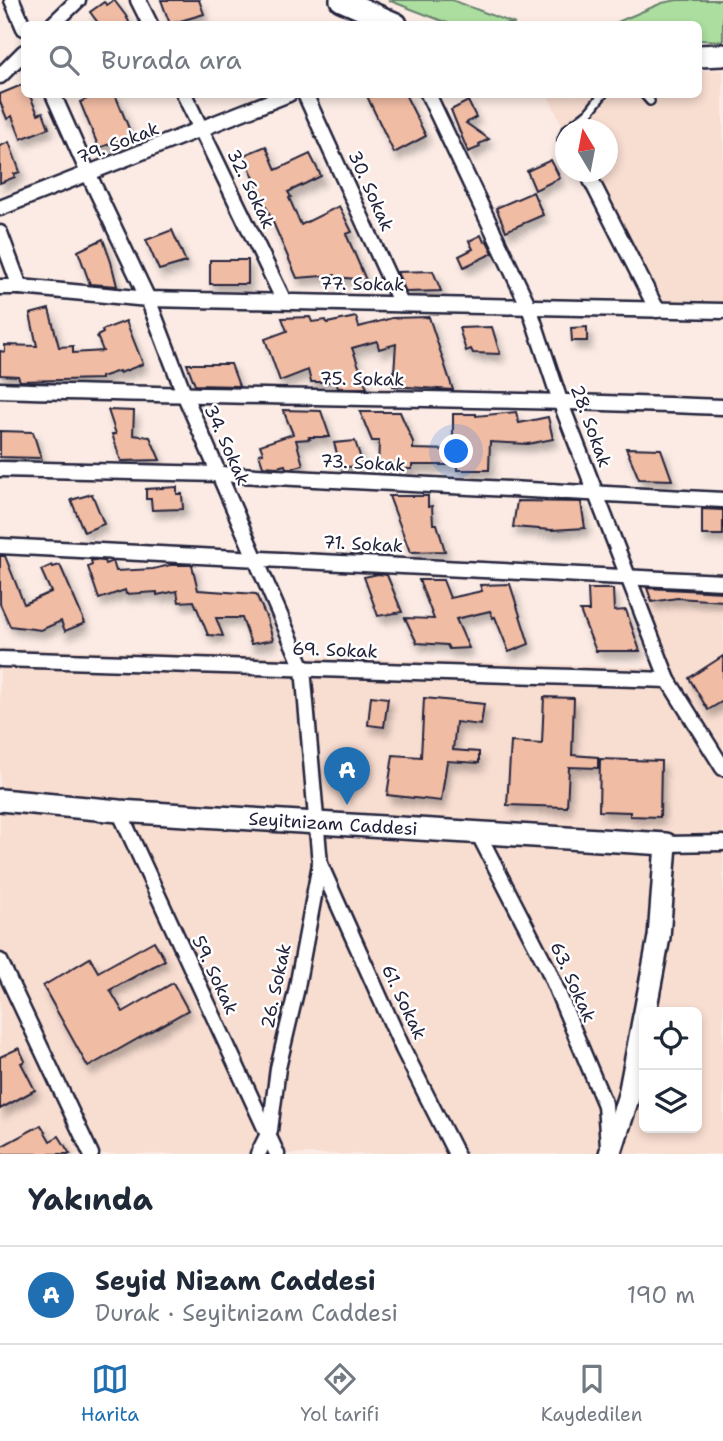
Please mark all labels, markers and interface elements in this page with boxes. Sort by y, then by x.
search box [21,21,702,98]
icon: search [45,41,83,79]
text: Burada ara [101,42,242,77]
street label: 79. Sokak [73,116,163,170]
north arrow [555,119,618,182]
street label: 32. Sokak [221,145,281,233]
street label: 30. Sokak [343,147,399,235]
street label: 77. Sokak [319,271,405,297]
street label: 75. Sokak [319,366,405,392]
street label: 28. Sokak [565,381,617,471]
street label: 34. Sokak [199,401,255,489]
your location [439,434,473,468]
street label: 73. Sokak [320,449,406,477]
street label: 71. Sokak [322,530,404,558]
street label: 69. Sokak [292,637,378,663]
pin: A [324,747,370,805]
street label: Seyitnizam Caddesi [248,807,418,841]
street label: 59. Sokak [186,932,244,1018]
street label: 63. Sokak [545,938,601,1026]
street label: 26. Sokak [255,941,297,1031]
street label: 61. Sokak [376,961,432,1043]
map controls [639,1007,702,1133]
button: locate [639,1007,702,1070]
button: layers [639,1070,702,1133]
text: Yakında [28,1179,153,1220]
text: Seyid Nizam Caddesi [95,1263,376,1298]
text: A [42,1280,60,1310]
text: 190 m [627,1280,695,1310]
text: Durak · Seyitnizam Caddesi [95,1298,398,1328]
tab: Harita [81,1360,139,1427]
tab: Yol tarifi [300,1360,379,1427]
tab: Kaydedilen [541,1360,642,1427]

